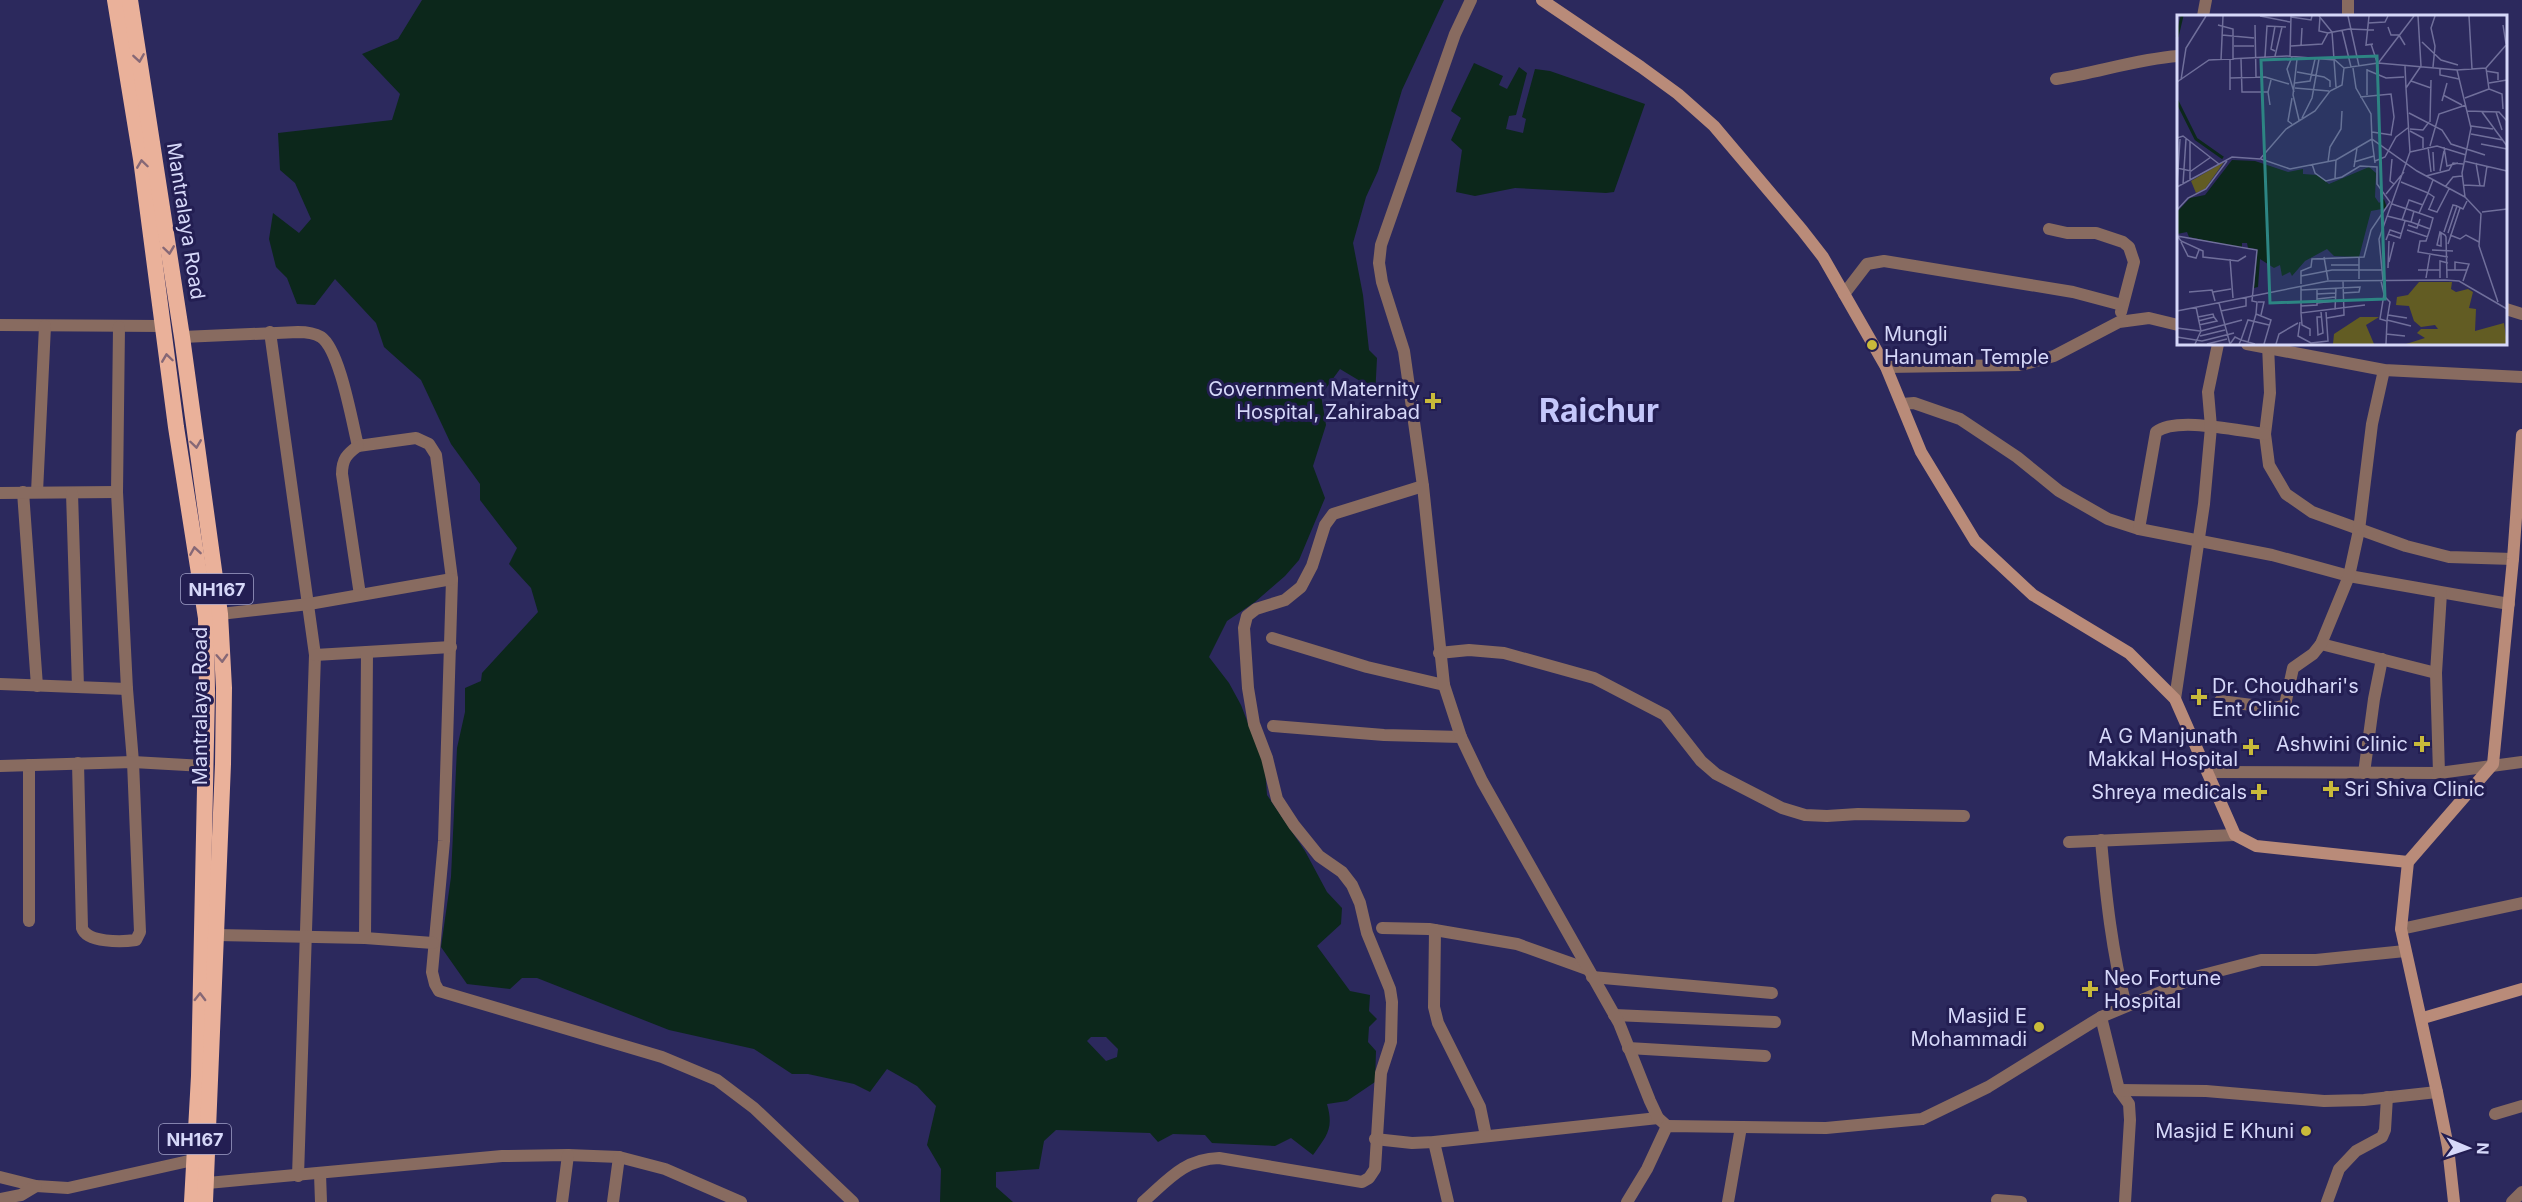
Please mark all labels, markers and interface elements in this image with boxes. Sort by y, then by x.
inset map [2177,15,2507,345]
one-way arrow [133,53,145,62]
street label: Mantralaya Road [162,141,210,301]
one-way arrow [137,160,149,169]
one-way arrow [163,246,175,255]
place label: Mungli Hanuman Temple [1884,322,2049,369]
marker: Mungli Hanuman Temple [1865,338,1879,352]
one-way arrow [162,353,174,362]
place label: Government Maternity Hospital, Zahirabad [1208,377,1420,424]
district label: Raichur [1539,391,1659,430]
marker: Government Maternity Hospital, Zahirabad [1424,392,1442,410]
one-way arrow [189,439,201,448]
one-way arrow [190,546,202,555]
road number: NH167 [181,574,253,604]
street label: Mantralaya Road [188,627,212,785]
one-way arrow [216,653,229,662]
place label: Dr. Choudhari's Ent Clinic [2212,674,2359,721]
marker: Dr. Choudhari's Ent Clinic [2190,688,2208,706]
place label: A G Manjunath Makkal Hospital [2088,724,2238,771]
place label: Ashwini Clinic [2276,732,2408,756]
marker: Ashwini Clinic [2413,735,2431,753]
marker: A G Manjunath Makkal Hospital [2242,738,2260,756]
place label: Sri Shiva Clinic [2344,777,2485,801]
place label: Shreya medicals [2091,780,2247,804]
marker: Sri Shiva Clinic [2322,780,2340,798]
marker: Shreya medicals [2252,785,2266,799]
place label: Neo Fortune Hospital [2104,966,2221,1013]
marker: Neo Fortune Hospital [2081,980,2099,998]
one-way arrow [194,992,206,1001]
place label: Masjid E Mohammadi [1911,1004,2027,1051]
marker: Masjid E Mohammadi [2032,1020,2046,1034]
north arrow [2438,1118,2498,1178]
place label: Masjid E Khuni [2155,1119,2294,1143]
road number: NH167 [159,1124,231,1154]
marker: Masjid E Khuni [2299,1124,2313,1138]
text: N [2473,1142,2493,1155]

